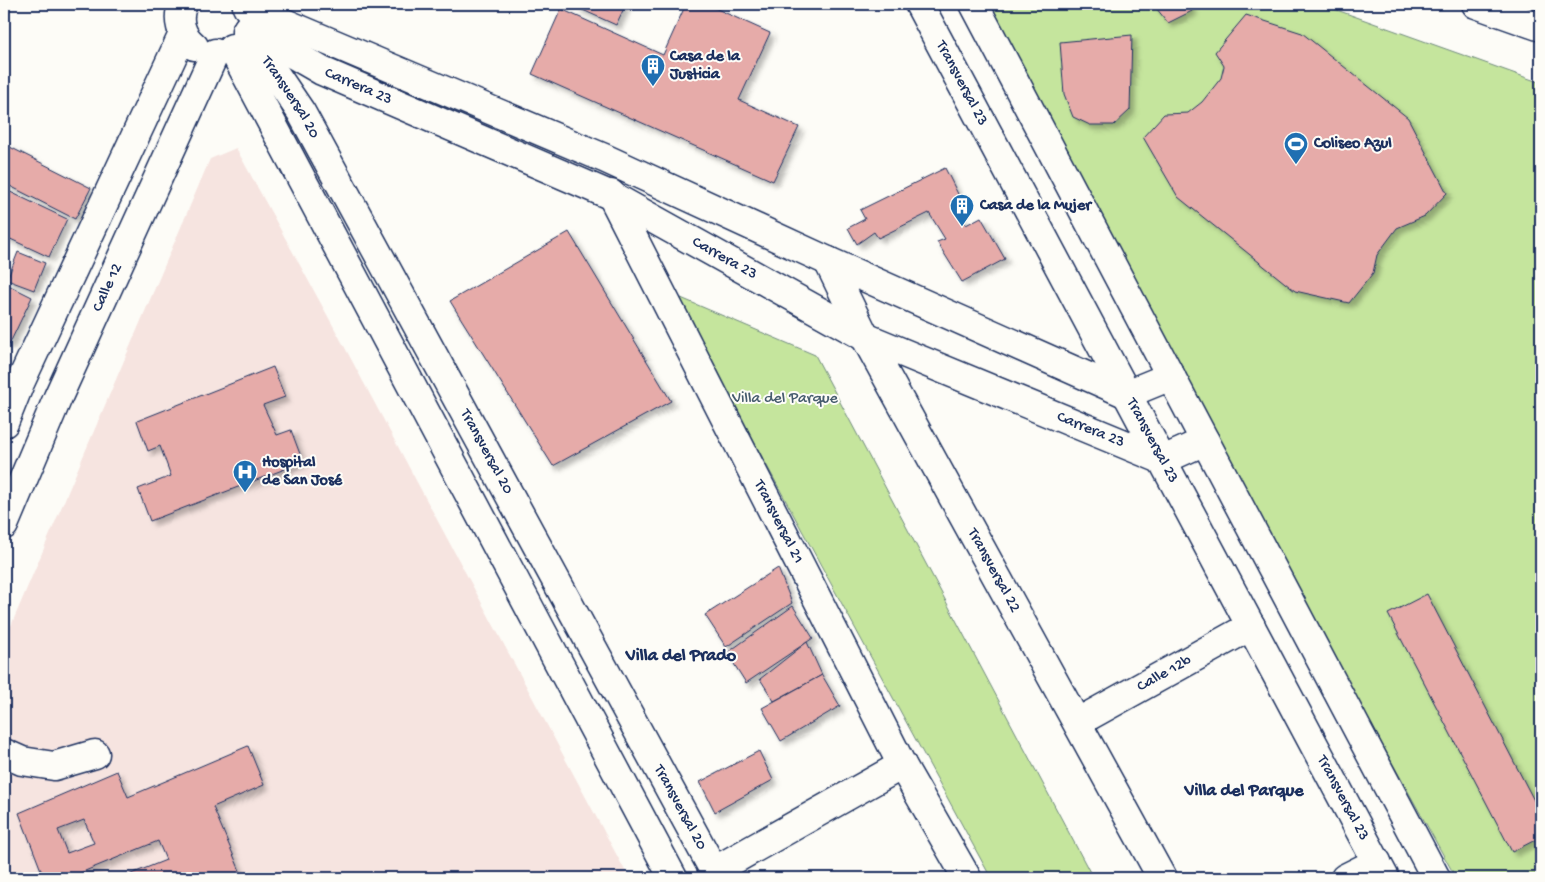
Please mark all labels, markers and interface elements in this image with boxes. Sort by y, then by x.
street label: Transversal 23 [930,37,992,129]
place label: Casa de la Justicia [669,48,741,85]
street label: Transversal 20 [256,52,323,142]
building icon: Casa de la Justicia [640,53,666,87]
street label: Carrera 23 [322,64,395,110]
sports icon: Coliseo Azul [1283,131,1309,165]
place label: Coliseo Azul [1313,135,1392,154]
building icon: Casa de la Mujer [949,193,975,227]
place label: Casa de la Mujer [979,197,1093,216]
street label: Carrera 23 [688,233,760,284]
street label: Calle 12 [89,260,127,315]
park label: Villa del Parque [731,390,839,409]
street label: Transversal 23 [1121,394,1182,487]
street label: Transversal 20 [455,405,517,498]
street label: Carrera 23 [1054,408,1127,453]
place label: Hospital de San José [262,454,343,491]
hospital icon: Hospital de San José [232,459,258,493]
street label: Transversal 21 [748,476,807,567]
street label: Transversal 22 [962,524,1024,616]
district label: Villa del Prado [625,646,737,667]
street label: Calle 12b [1134,651,1196,697]
street label: Transversal 23 [1312,752,1373,844]
street label: Transversal 20 [648,761,711,854]
district label: Villa del Parque [1184,781,1304,802]

